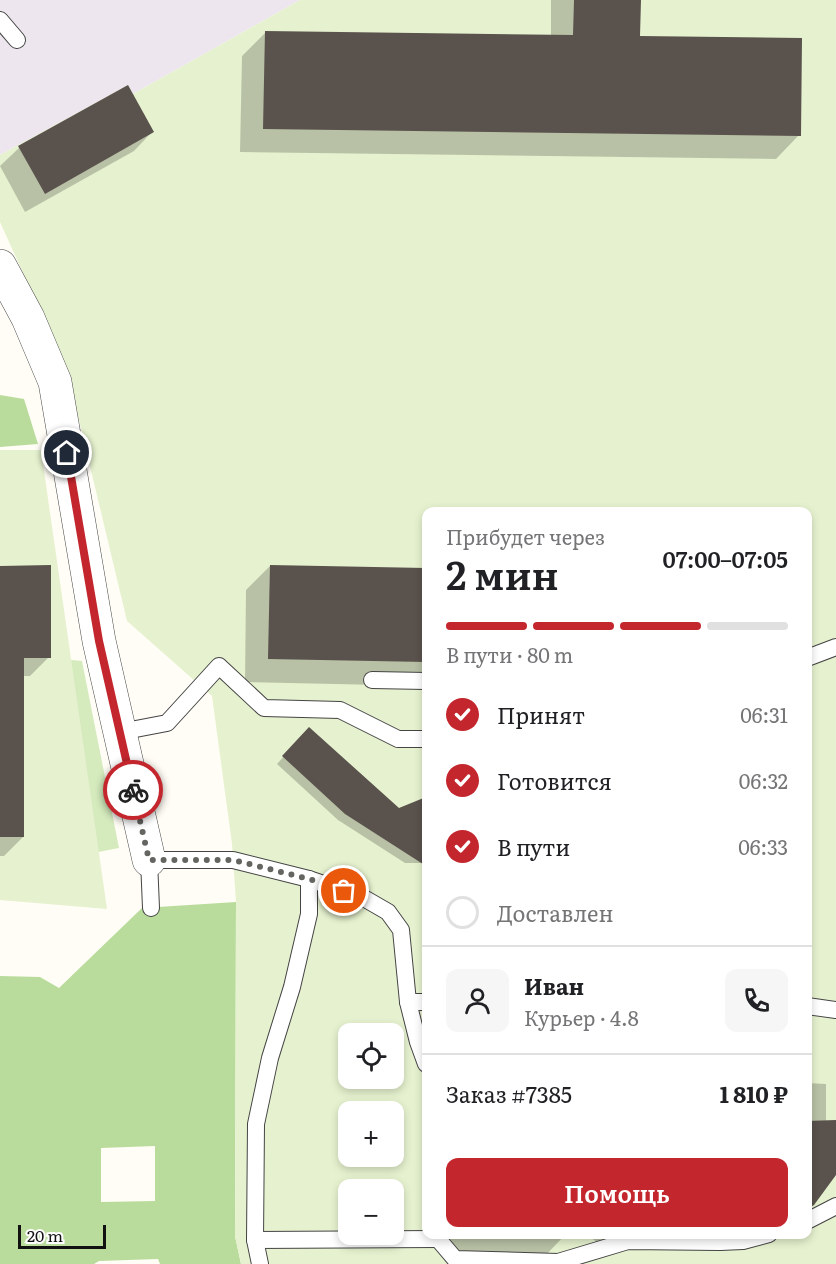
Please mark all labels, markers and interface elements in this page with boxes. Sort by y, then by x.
pin [41,427,92,478]
icon: home [50,436,83,469]
text: Прибудет через [446,521,605,551]
text: 07:00–07:05 [663,542,788,575]
text: 2 мин [446,544,559,602]
text: В пути · 80 m [446,639,573,669]
icon: check [446,698,479,731]
text: Принят [497,698,585,731]
text: 06:31 [740,699,788,729]
courier [103,760,163,820]
icon: check [446,764,479,797]
text: Готовится [497,764,612,797]
text: 06:32 [739,765,788,795]
icon: bike [117,774,150,807]
icon: check [446,830,479,863]
text: В пути [497,830,570,863]
text: 06:33 [738,831,788,861]
pin [318,865,369,916]
icon: bag [327,874,360,907]
text: Доставлен [497,896,614,929]
button: person [446,969,509,1032]
text: Иван [524,969,584,1002]
button: phone [725,969,788,1032]
text: Курьер · 4.8 [524,1002,639,1032]
map controls [338,1023,404,1245]
button: locate [338,1023,404,1089]
text: Заказ #7385 [446,1077,572,1110]
text: 1 810 ₽ [720,1077,788,1110]
button: + [338,1101,404,1167]
button: Помощь [446,1158,788,1227]
button: − [338,1179,404,1245]
scale bar [18,1222,106,1250]
text: 20 m [27,1223,63,1247]

